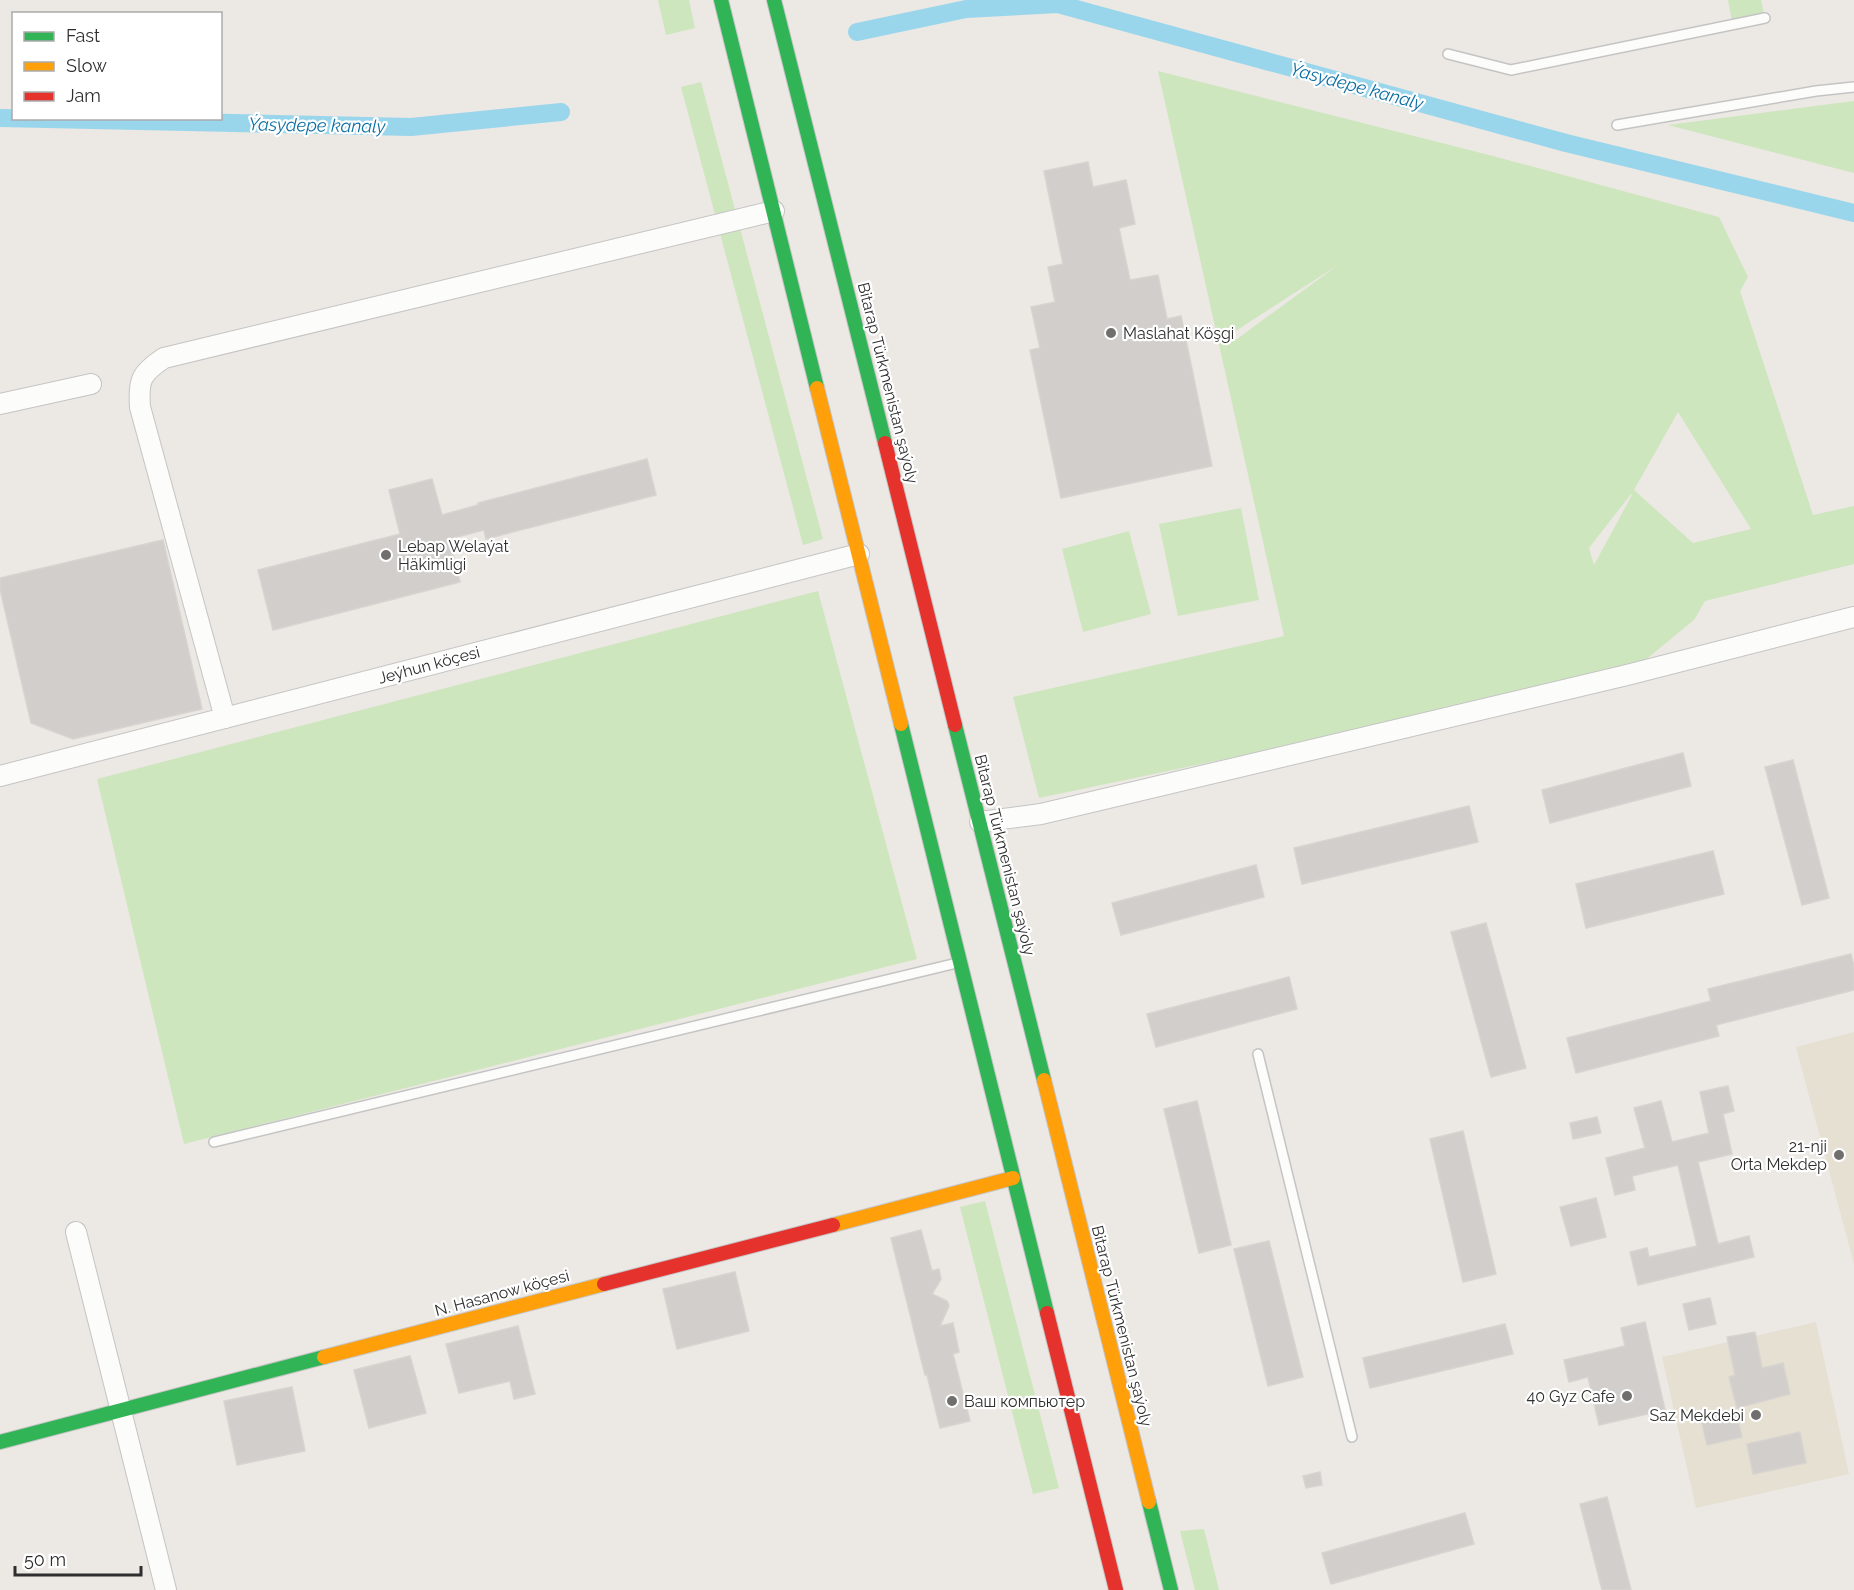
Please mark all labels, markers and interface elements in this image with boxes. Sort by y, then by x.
legend [12,12,222,120]
text: Fast [66,25,100,46]
text: Slow [66,55,107,76]
water label: Ýasydepe kanaly [1288,57,1427,114]
text: Jam [66,85,101,106]
water label: Ýasydepe kanaly [249,112,387,137]
street label: Bitarap Türkmenistan şaýoly [854,280,922,486]
place label: Maslahat Köşgi [1123,324,1234,343]
marker: Maslahat Köşgi [1104,326,1118,340]
place label: Lebap Welaýat Häkimligi [398,537,510,574]
marker: Lebap Welaýat Häkimligi [379,548,393,562]
street label: Jeýhun köçesi [376,642,482,688]
street label: Bitarap Türkmenistan şaýoly [971,752,1039,958]
place label: 21-nji Orta Mekdep [1731,1137,1827,1174]
marker: 21-nji Orta Mekdep [1832,1148,1846,1162]
street label: Bitarap Türkmenistan şaýoly [1088,1223,1156,1429]
street label: N. Hasanow köçesi [433,1266,571,1320]
place label: 40 Gyz Cafe [1526,1387,1615,1406]
marker: 40 Gyz Cafe [1620,1389,1634,1403]
place label: Ваш компьютер [964,1392,1085,1411]
marker: Ваш компьютер [945,1394,959,1408]
place label: Saz Mekdebi [1650,1406,1744,1425]
marker: Saz Mekdebi [1749,1408,1763,1422]
scale bar [15,1539,141,1577]
text: 50 m [24,1549,66,1570]

